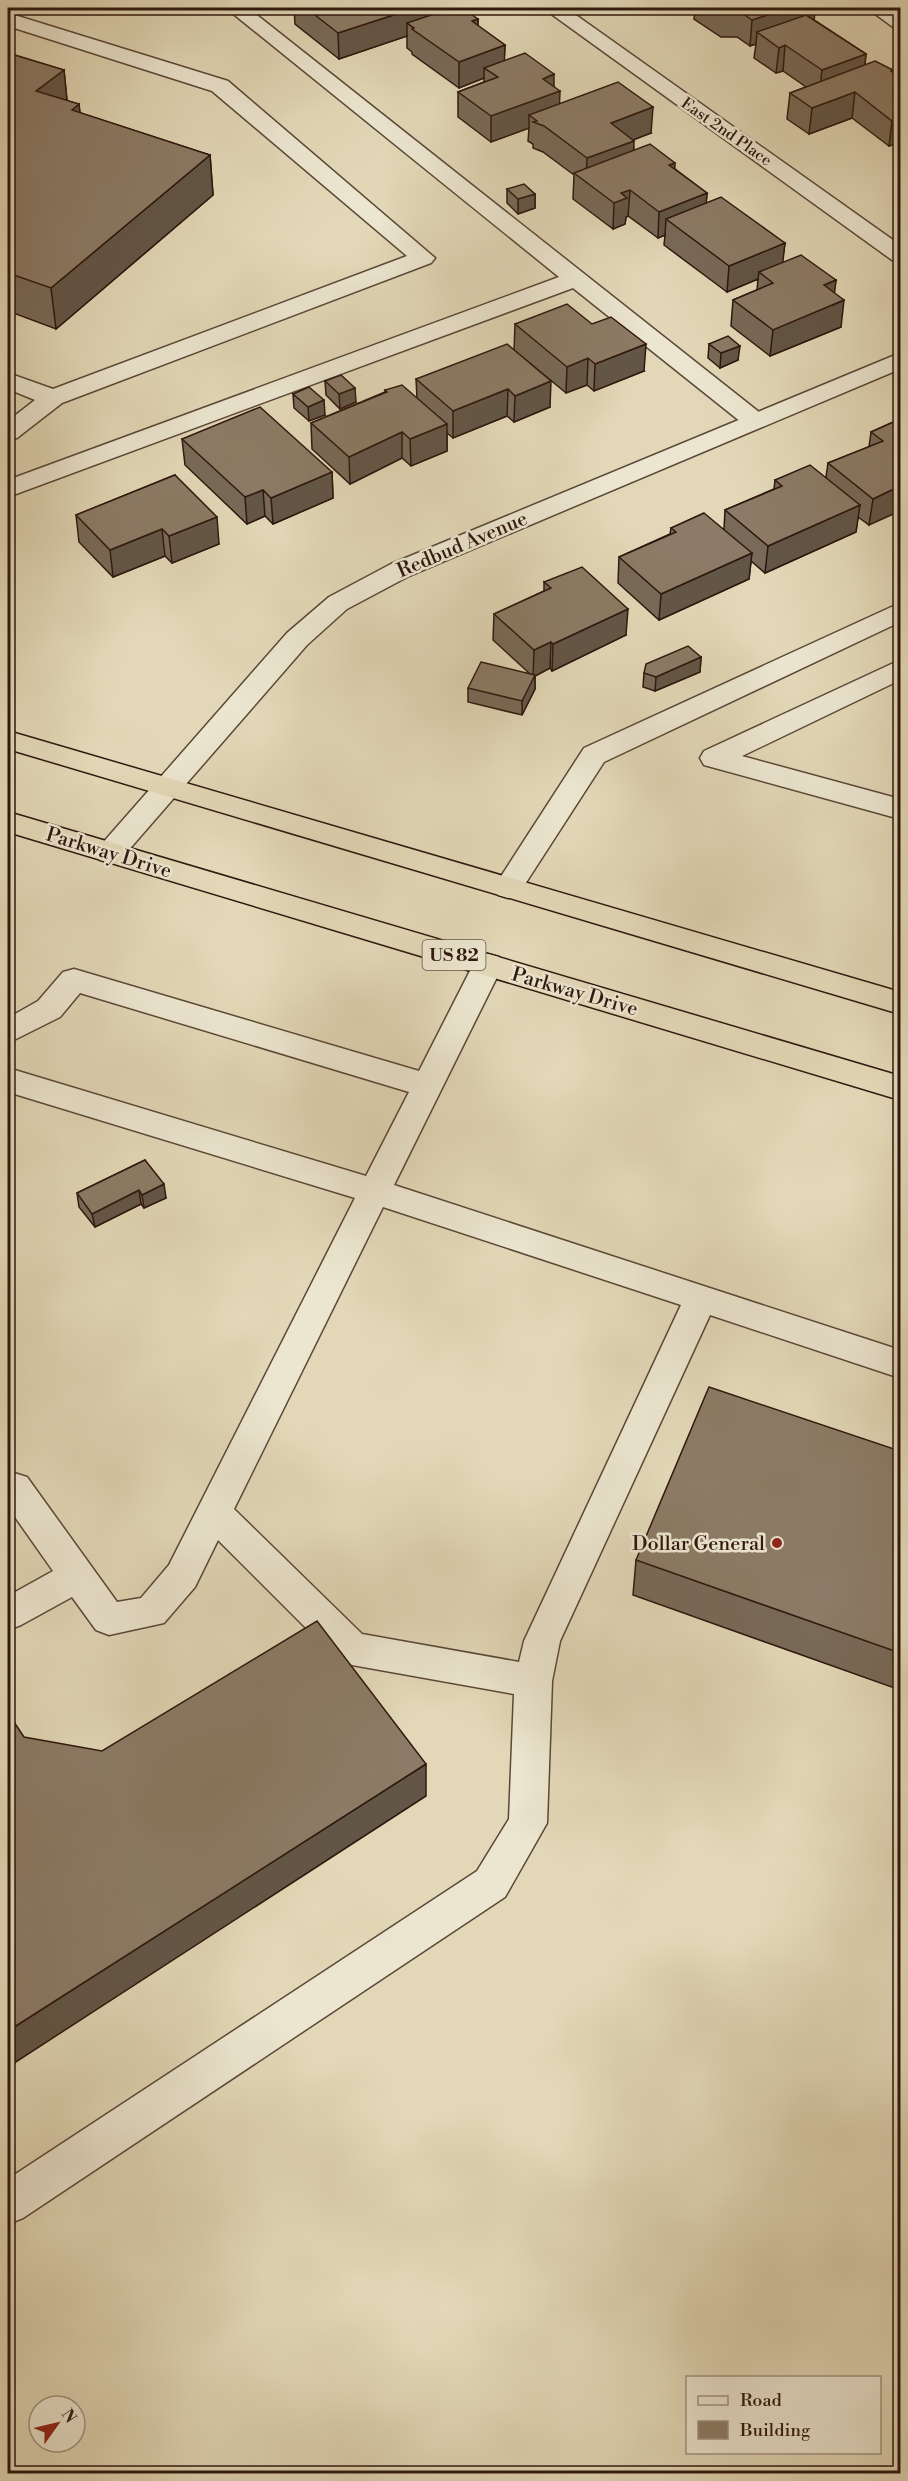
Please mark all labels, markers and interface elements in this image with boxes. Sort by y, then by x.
street label: East 2nd Place [677,93,776,170]
street label: Redbud Avenue [394,507,532,584]
street label: Parkway Drive [43,822,174,884]
road number: US 82 [422,940,486,970]
street label: Parkway Drive [509,962,641,1022]
place label: Dollar General [632,1532,765,1557]
marker: Dollar General [770,1536,784,1550]
legend [686,2376,881,2454]
text: Road [740,2389,783,2412]
north arrow [27,2394,87,2454]
text: N [57,2405,81,2427]
text: Building [739,2419,811,2442]

